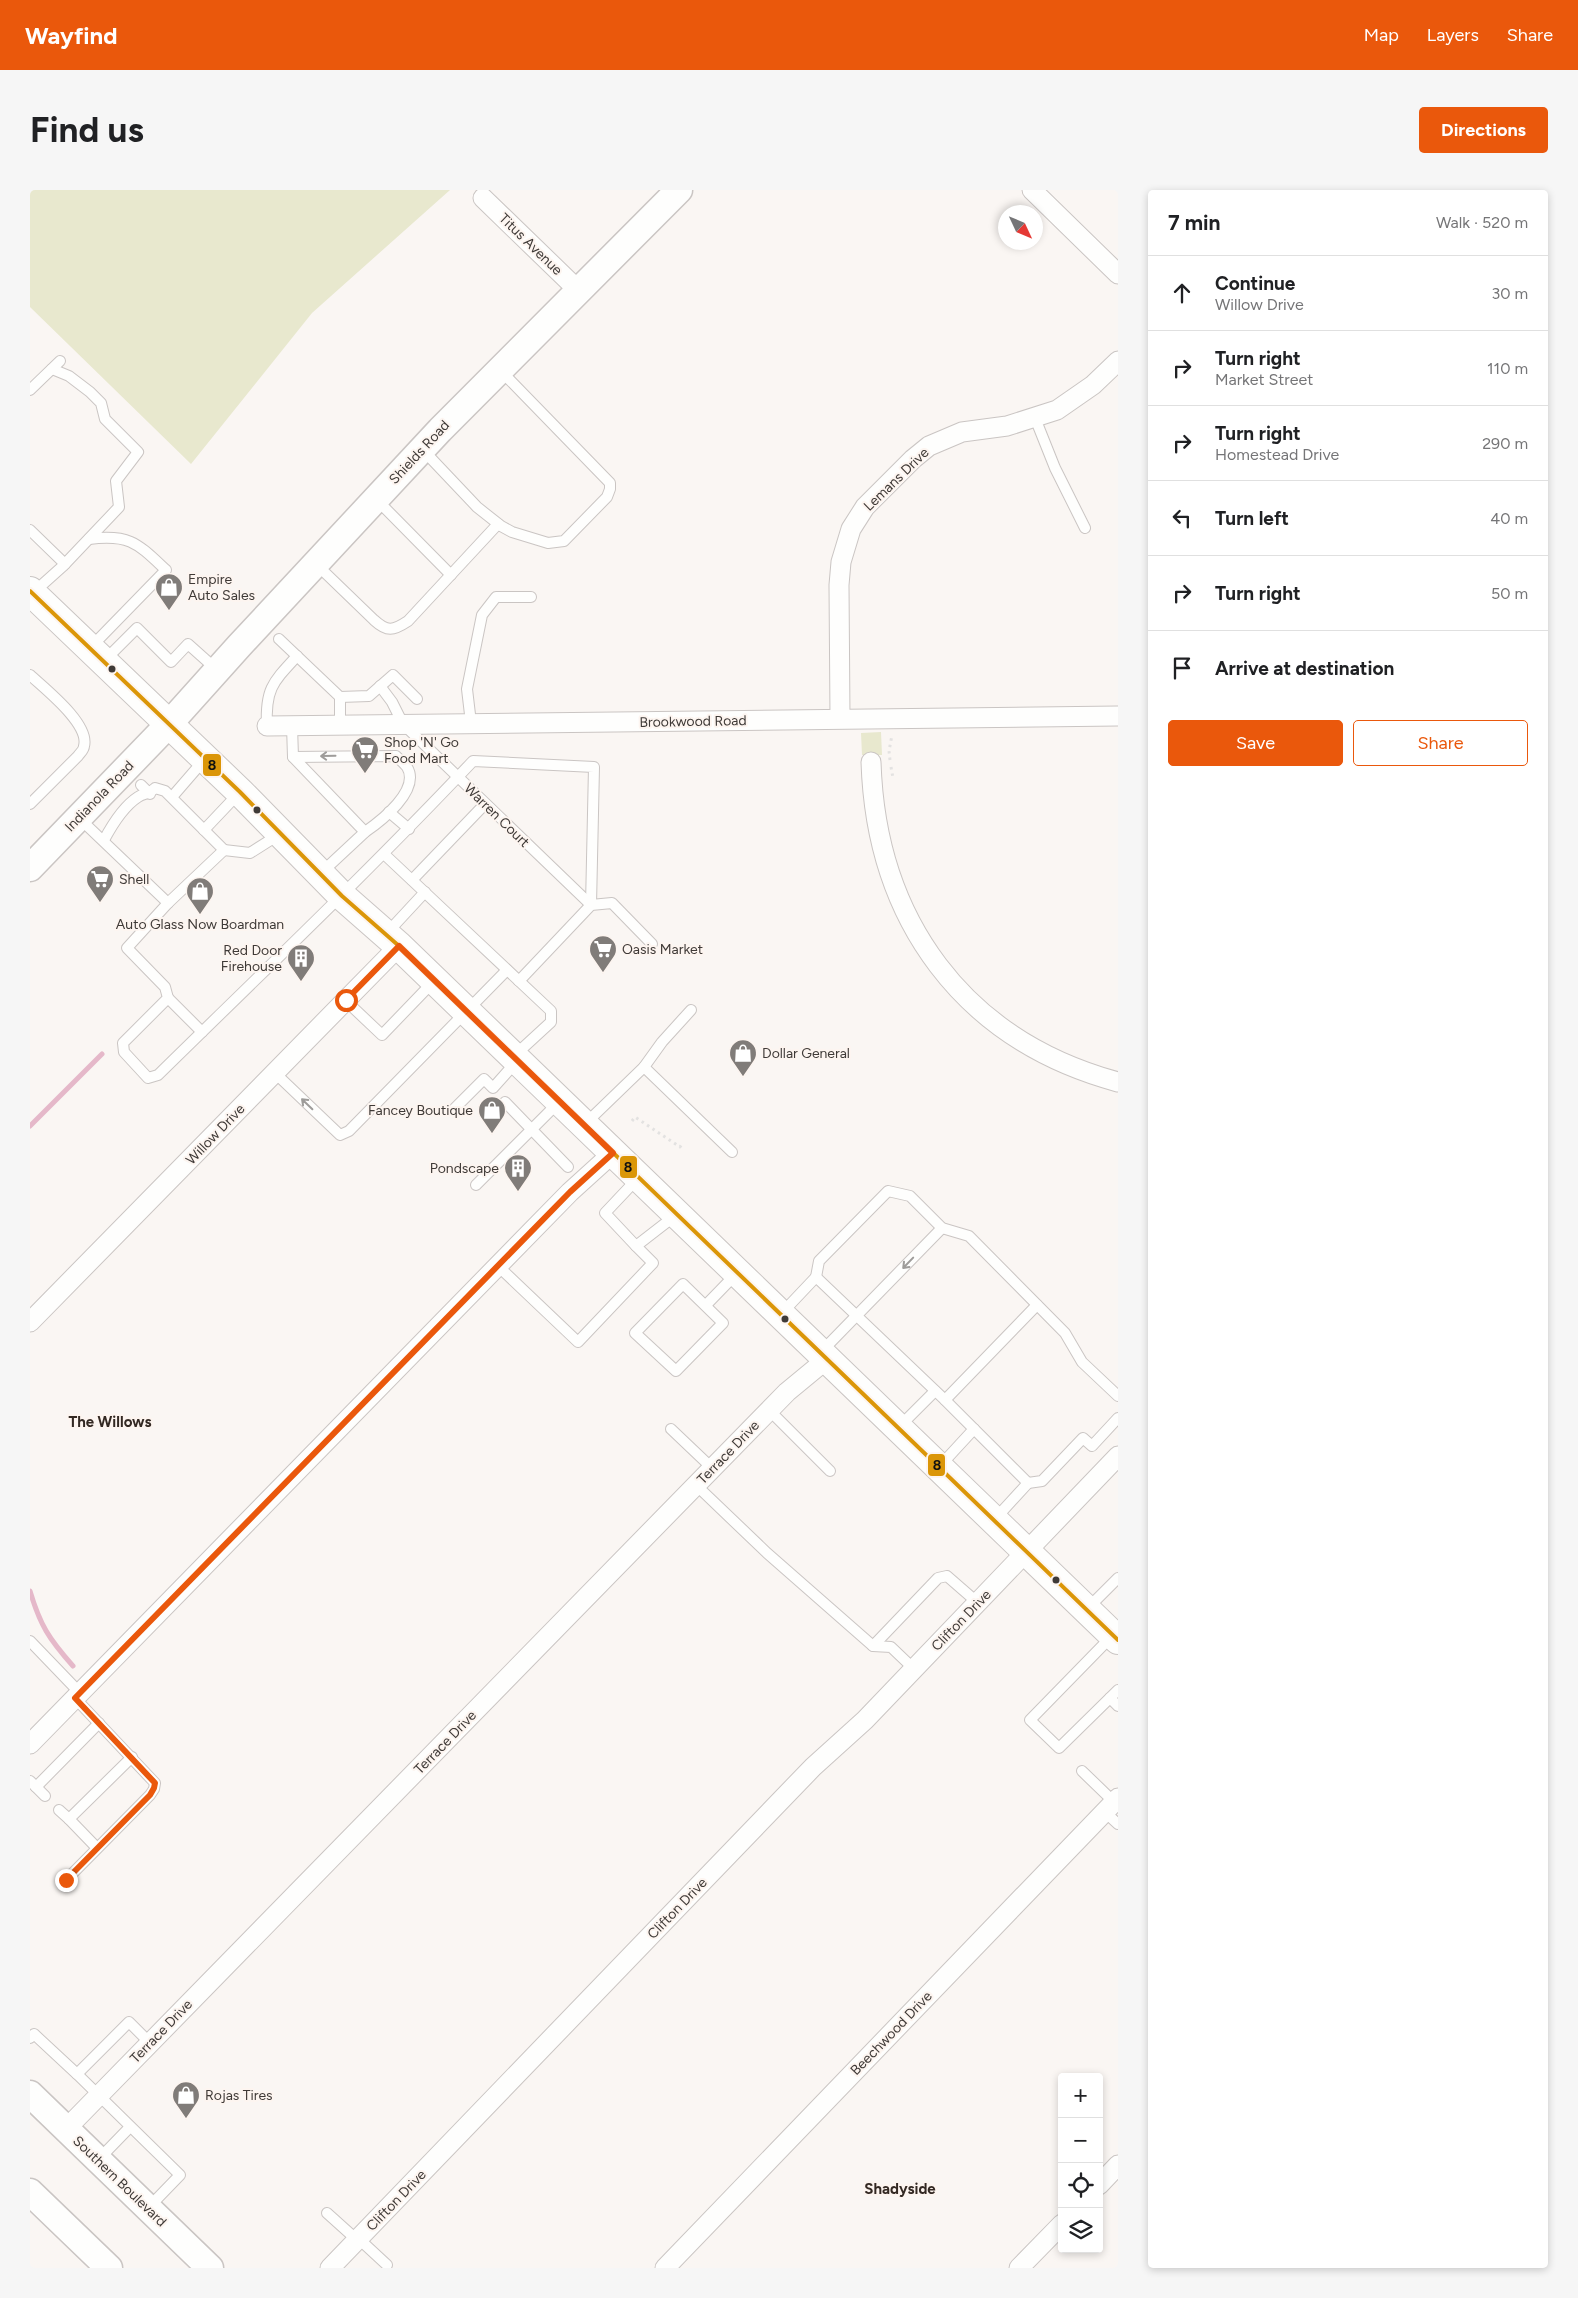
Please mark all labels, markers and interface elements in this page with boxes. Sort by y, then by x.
text: Wayfind [25,21,118,50]
text: Map [1364,24,1399,46]
text: Layers [1427,24,1479,46]
text: Share [1507,24,1553,46]
button: Directions [1419,107,1548,153]
text: Find us [30,109,144,151]
north arrow [998,205,1043,250]
street label: Titus Avenue [495,210,566,279]
text: 7 min [1168,210,1220,235]
text: Walk · 520 m [1436,213,1528,232]
text: Continue [1215,272,1295,295]
icon: ahead [1168,279,1196,307]
text: 30 m [1491,284,1528,303]
text: Willow Drive [1215,295,1304,314]
text: Turn right [1215,347,1301,370]
icon: right [1168,354,1196,382]
text: 110 m [1487,359,1528,378]
text: Market Street [1215,370,1313,389]
street label: Shields Road [386,417,453,488]
text: Turn right [1215,422,1301,445]
icon: right [1168,429,1196,457]
text: 290 m [1482,434,1528,453]
street label: Lemans Drive [860,444,933,515]
text: Homestead Drive [1215,445,1339,464]
icon: left [1168,504,1196,532]
text: Turn left [1215,507,1289,530]
text: 40 m [1490,509,1528,528]
place label: Empire Auto Sales [188,571,255,604]
shop icon: Empire Auto Sales [154,572,184,611]
icon: right [1168,579,1196,607]
text: Turn right [1215,582,1301,605]
text: 50 m [1491,584,1528,603]
icon: arrive [1168,654,1196,682]
text: Arrive at destination [1215,657,1394,680]
unlabelled marker [107,664,117,674]
street label: Brookwood Road [639,712,747,731]
button: Save [1168,720,1343,766]
button: Share [1353,720,1528,766]
place label: Shop 'N' Go Food Mart [384,734,459,767]
supermarket icon: Shop 'N' Go Food Mart [350,735,380,774]
one-way arrow [320,751,336,761]
line badge: 8 [202,753,222,777]
street label: Indianola Road [61,757,137,835]
text: 8 [208,757,216,774]
street label: Warren Court [460,780,533,851]
unlabelled marker [252,805,262,815]
supermarket icon: Shell [85,864,115,903]
place label: Shell [119,871,149,888]
shop icon: Auto Glass Now Boardman [185,876,215,915]
place label: Auto Glass Now Boardman [116,916,284,933]
supermarket icon: Oasis Market [588,934,618,973]
place label: Oasis Market [622,941,703,958]
place label: Red Door Firehouse [221,942,282,975]
building icon: Red Door Firehouse [286,943,316,982]
route start [335,989,358,1012]
shop icon: Dollar General [728,1038,758,1077]
place label: Dollar General [762,1045,850,1062]
shop icon: Fancey Boutique [477,1095,507,1134]
one-way arrow [301,1098,313,1110]
street label: Willow Drive [182,1100,249,1168]
place label: Fancey Boutique [368,1102,473,1119]
building icon: Pondscape [503,1153,533,1192]
line badge: 8 [619,1155,638,1179]
text: 8 [624,1159,632,1176]
place label: Pondscape [430,1160,499,1177]
one-way arrow [902,1256,914,1269]
unlabelled marker [780,1314,790,1324]
district label: The Willows [68,1413,152,1431]
street label: Terrace Drive [694,1417,763,1488]
line badge: 8 [927,1453,946,1477]
text: 8 [933,1457,941,1474]
unlabelled marker [1051,1575,1061,1585]
street label: Clifton Drive [928,1586,995,1655]
street label: Terrace Drive [411,1707,480,1778]
route end [55,1869,78,1892]
street label: Clifton Drive [644,1874,711,1943]
street label: Beechwood Drive [847,1988,936,2079]
street label: Terrace Drive [127,1996,196,2067]
map controls [1058,2073,1103,2253]
button: + [1058,2073,1103,2118]
shop icon: Rojas Tires [171,2080,201,2119]
place label: Rojas Tires [205,2087,273,2104]
button: − [1058,2118,1103,2163]
street label: Southern Boulevard [69,2132,170,2230]
button: locate [1058,2163,1103,2208]
street label: Clifton Drive [363,2166,430,2235]
district label: Shadyside [864,2180,936,2198]
button: layers [1058,2208,1103,2253]

